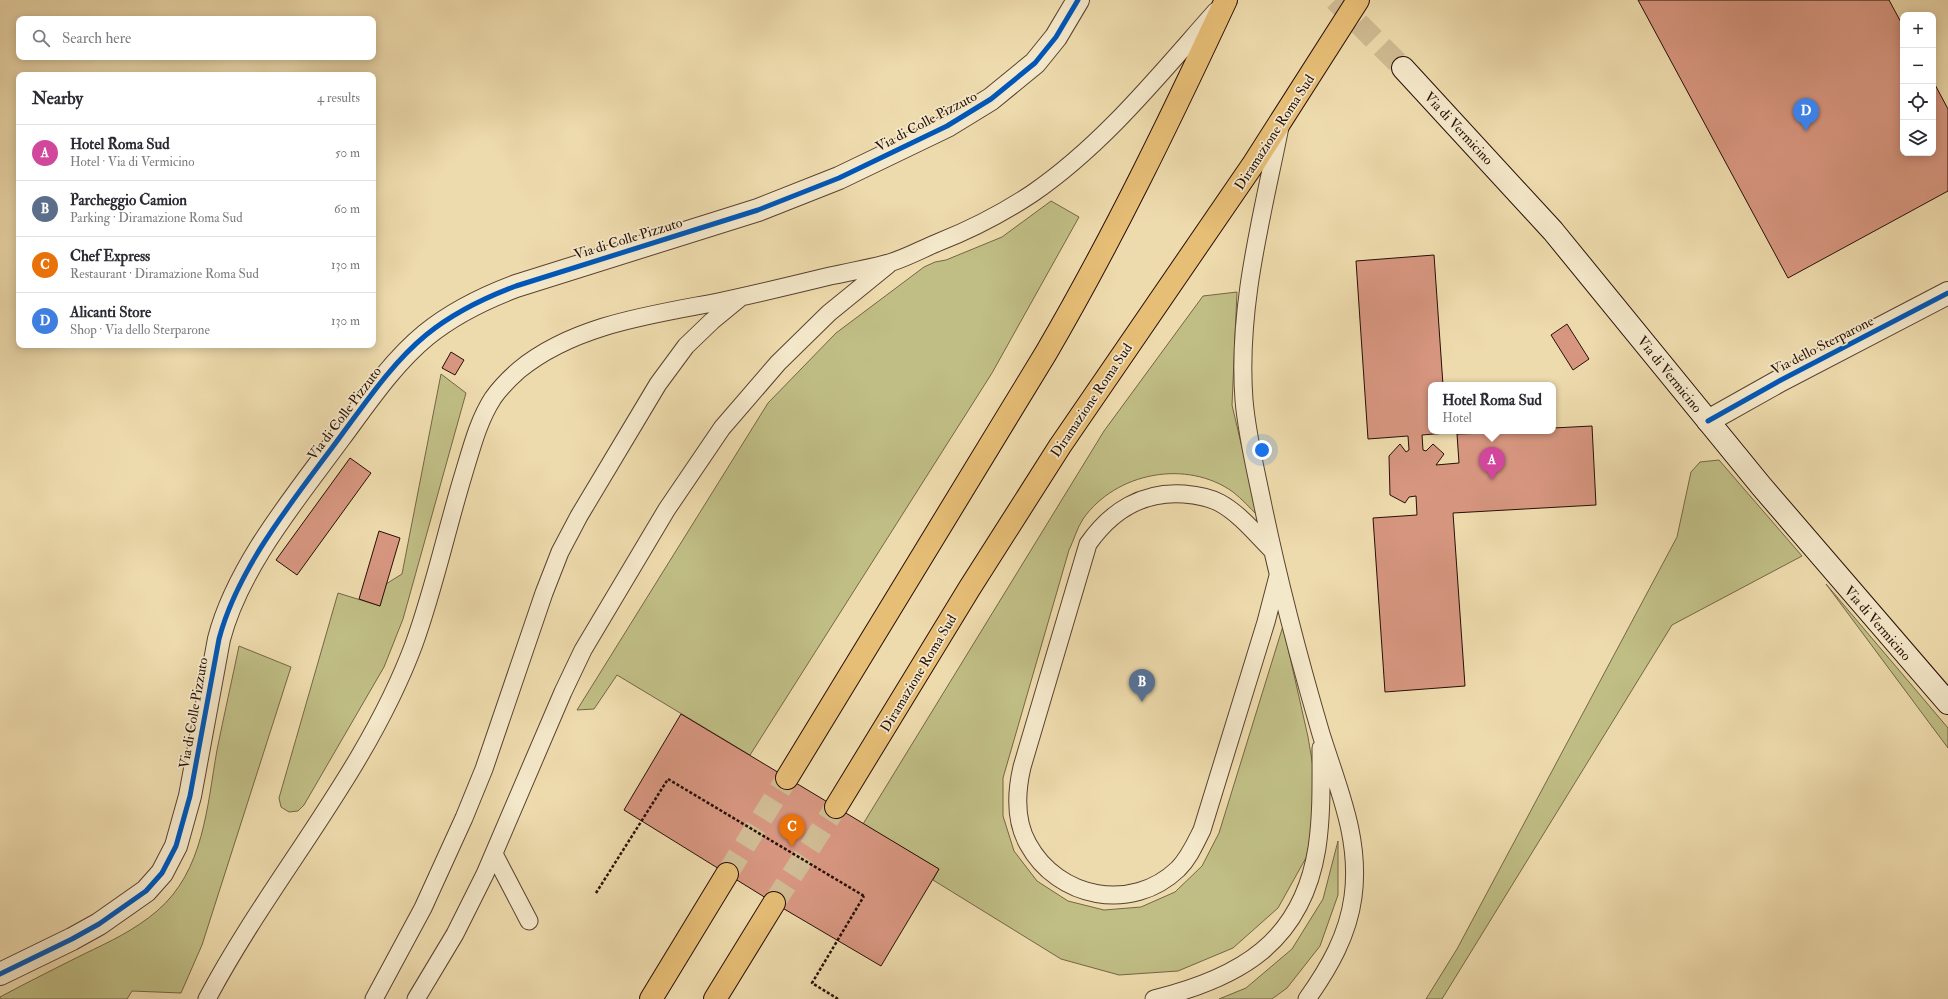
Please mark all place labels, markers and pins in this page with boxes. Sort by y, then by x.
pin: D [1793,98,1819,131]
pin: A [1479,447,1505,480]
pin: B [1129,669,1155,702]
pin: C [779,814,805,847]

